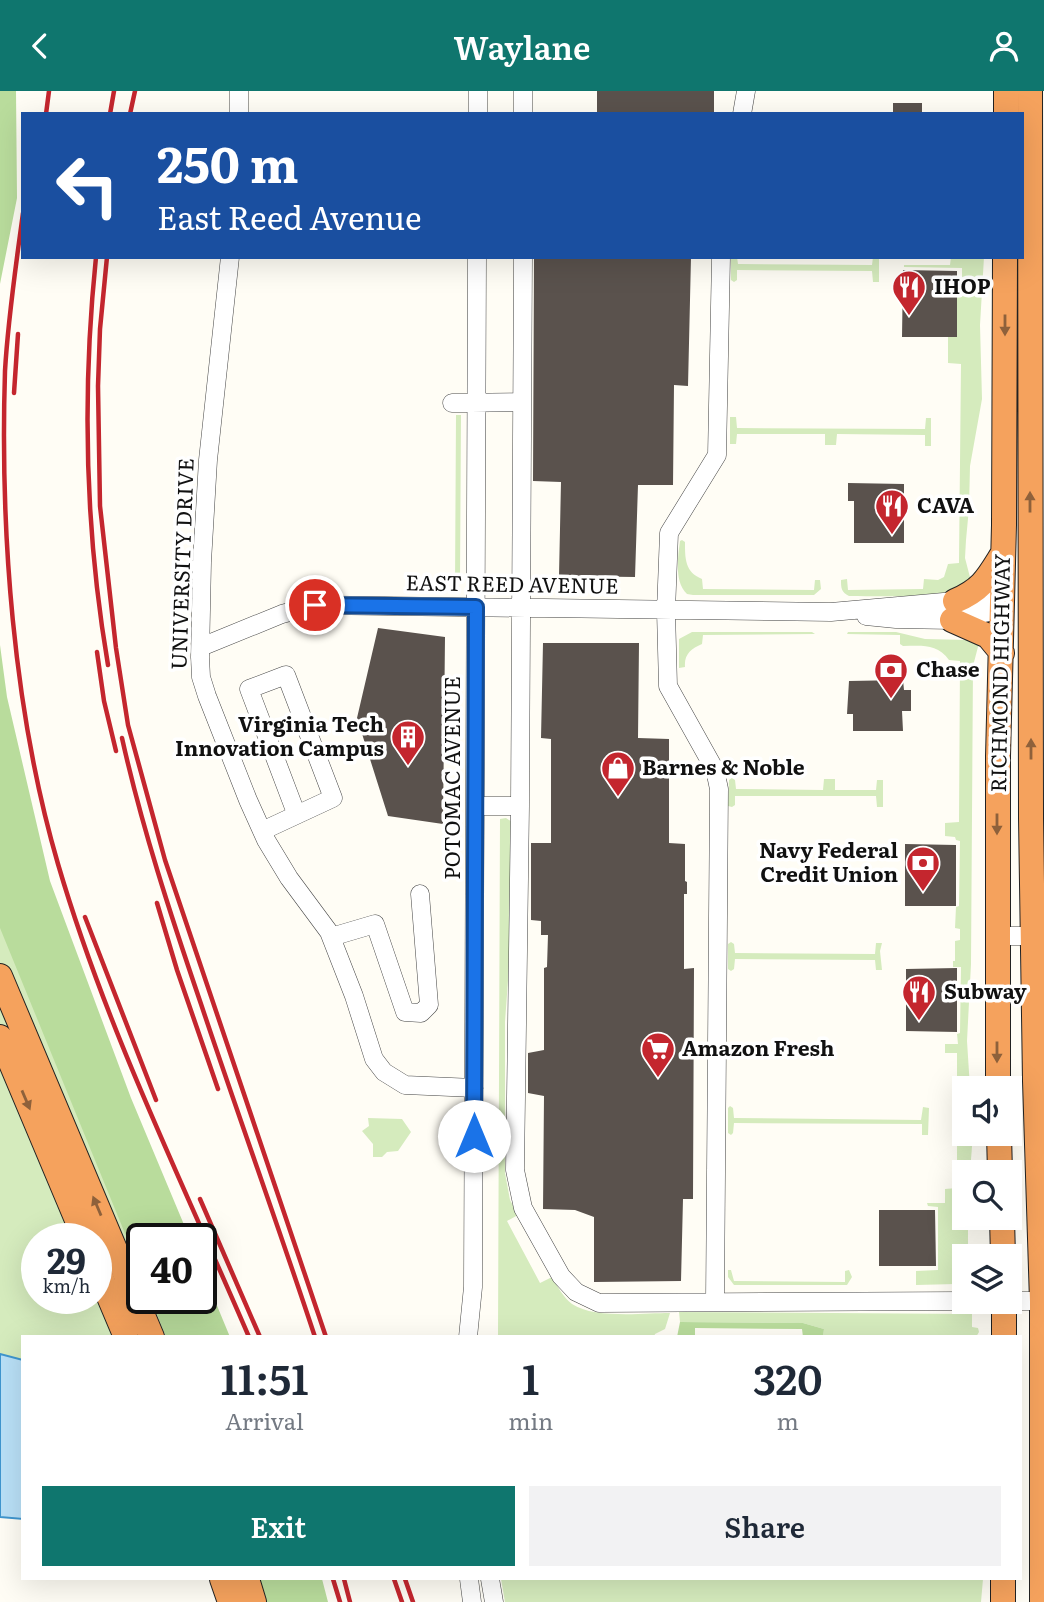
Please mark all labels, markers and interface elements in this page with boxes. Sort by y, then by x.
text: Waylane [454,22,590,70]
icon: back [21,27,59,65]
icon: person [985,27,1023,65]
text: 250 m [157,125,299,198]
icon: left [42,140,133,231]
text: East Reed Avenue [157,192,422,240]
restaurant icon: IHOP [890,268,928,317]
place label: IHOP [934,269,991,300]
one-way arrow [999,315,1011,337]
street label: UNIVERSITY DRIVE [161,458,200,670]
restaurant icon: CAVA [873,487,911,536]
place label: CAVA [917,488,974,519]
one-way arrow [1024,491,1036,513]
street label: RICHMOND HIGHWAY [981,553,1016,793]
street label: EAST REED AVENUE [405,565,619,600]
pin [285,575,345,635]
icon: arrive [296,586,334,624]
bank icon: Chase [872,651,910,700]
place label: Chase [916,652,980,683]
street label: POTOMAC AVENUE [435,676,466,880]
place label: Virginia Tech Innovation Campus [175,707,384,762]
building icon: Virginia Tech Innovation Campus [389,718,427,767]
one-way arrow [1025,738,1037,760]
shop icon: Barnes & Noble [599,749,637,798]
place label: Barnes & Noble [642,750,805,781]
one-way arrow [991,814,1003,836]
place label: Navy Federal Credit Union [759,833,898,888]
bank icon: Navy Federal Credit Union [904,844,942,893]
restaurant icon: Subway [900,973,938,1022]
place label: Subway [944,974,1027,1005]
supermarket icon: Amazon Fresh [639,1030,677,1079]
place label: Amazon Fresh [682,1031,834,1062]
one-way arrow [991,1041,1003,1063]
map controls [952,1076,1022,1314]
button: sound [952,1076,1022,1146]
one-way arrow [21,1090,32,1111]
position arrow [437,1099,511,1173]
button: search [952,1160,1022,1230]
one-way arrow [91,1196,102,1217]
speed limit sign: 40 [126,1223,217,1314]
text: 29 [47,1233,86,1285]
button: layers [952,1244,1022,1314]
text: km/h [43,1272,90,1299]
text: 11:51 [221,1346,309,1408]
text: 1 [522,1346,539,1408]
text: 320 [753,1346,822,1408]
text: Arrival [225,1403,304,1437]
text: min [508,1403,553,1437]
text: m [777,1403,799,1437]
button: Exit [42,1486,515,1566]
button: Share [529,1486,1001,1566]

